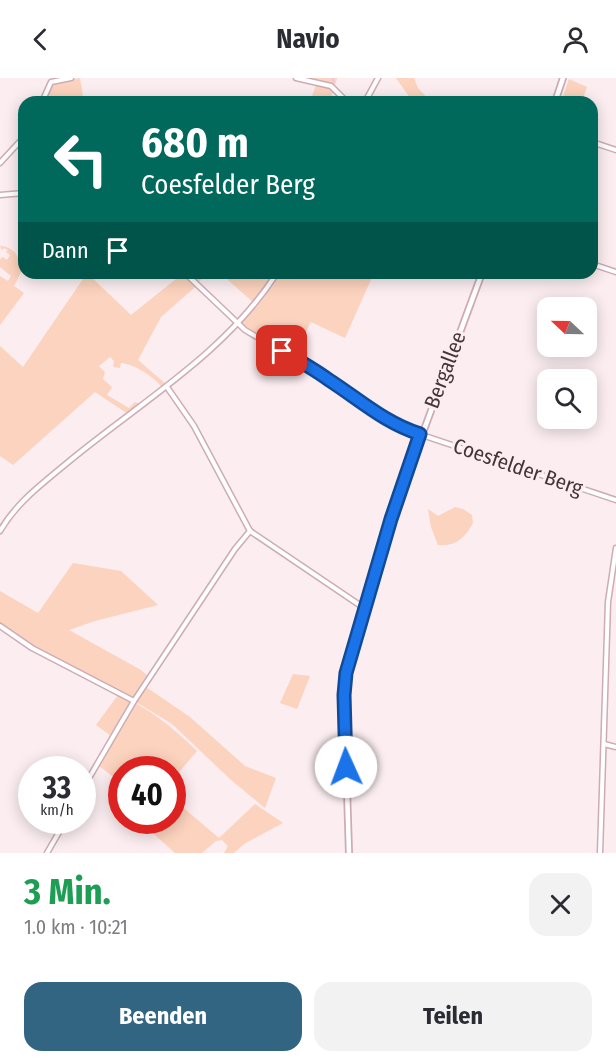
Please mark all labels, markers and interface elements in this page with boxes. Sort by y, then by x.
icon: back [24,23,57,56]
text: Navio [276,23,340,55]
icon: person [559,23,592,56]
text: 680 m [141,118,249,168]
icon: left [42,120,120,198]
text: Coesfelder Berg [141,169,315,201]
icon: arrive [101,234,134,267]
text: Dann [42,237,89,264]
north arrow [537,297,597,357]
map controls [537,297,597,429]
pin [256,325,307,376]
street label: Bergallee [418,328,472,412]
icon: arrive [265,334,298,367]
button: search [537,369,597,429]
street label: Coesfelder Berg [450,433,586,501]
position arrow [314,735,378,799]
speed limit sign: 40 [108,756,186,834]
text: 33 [43,770,71,806]
text: km/h [40,801,74,819]
text: 3 Min. [24,870,111,914]
button: close [529,873,592,936]
text: 1.0 km · 10:21 [24,915,128,939]
button: Beenden [24,982,302,1051]
button: Teilen [314,982,592,1051]

